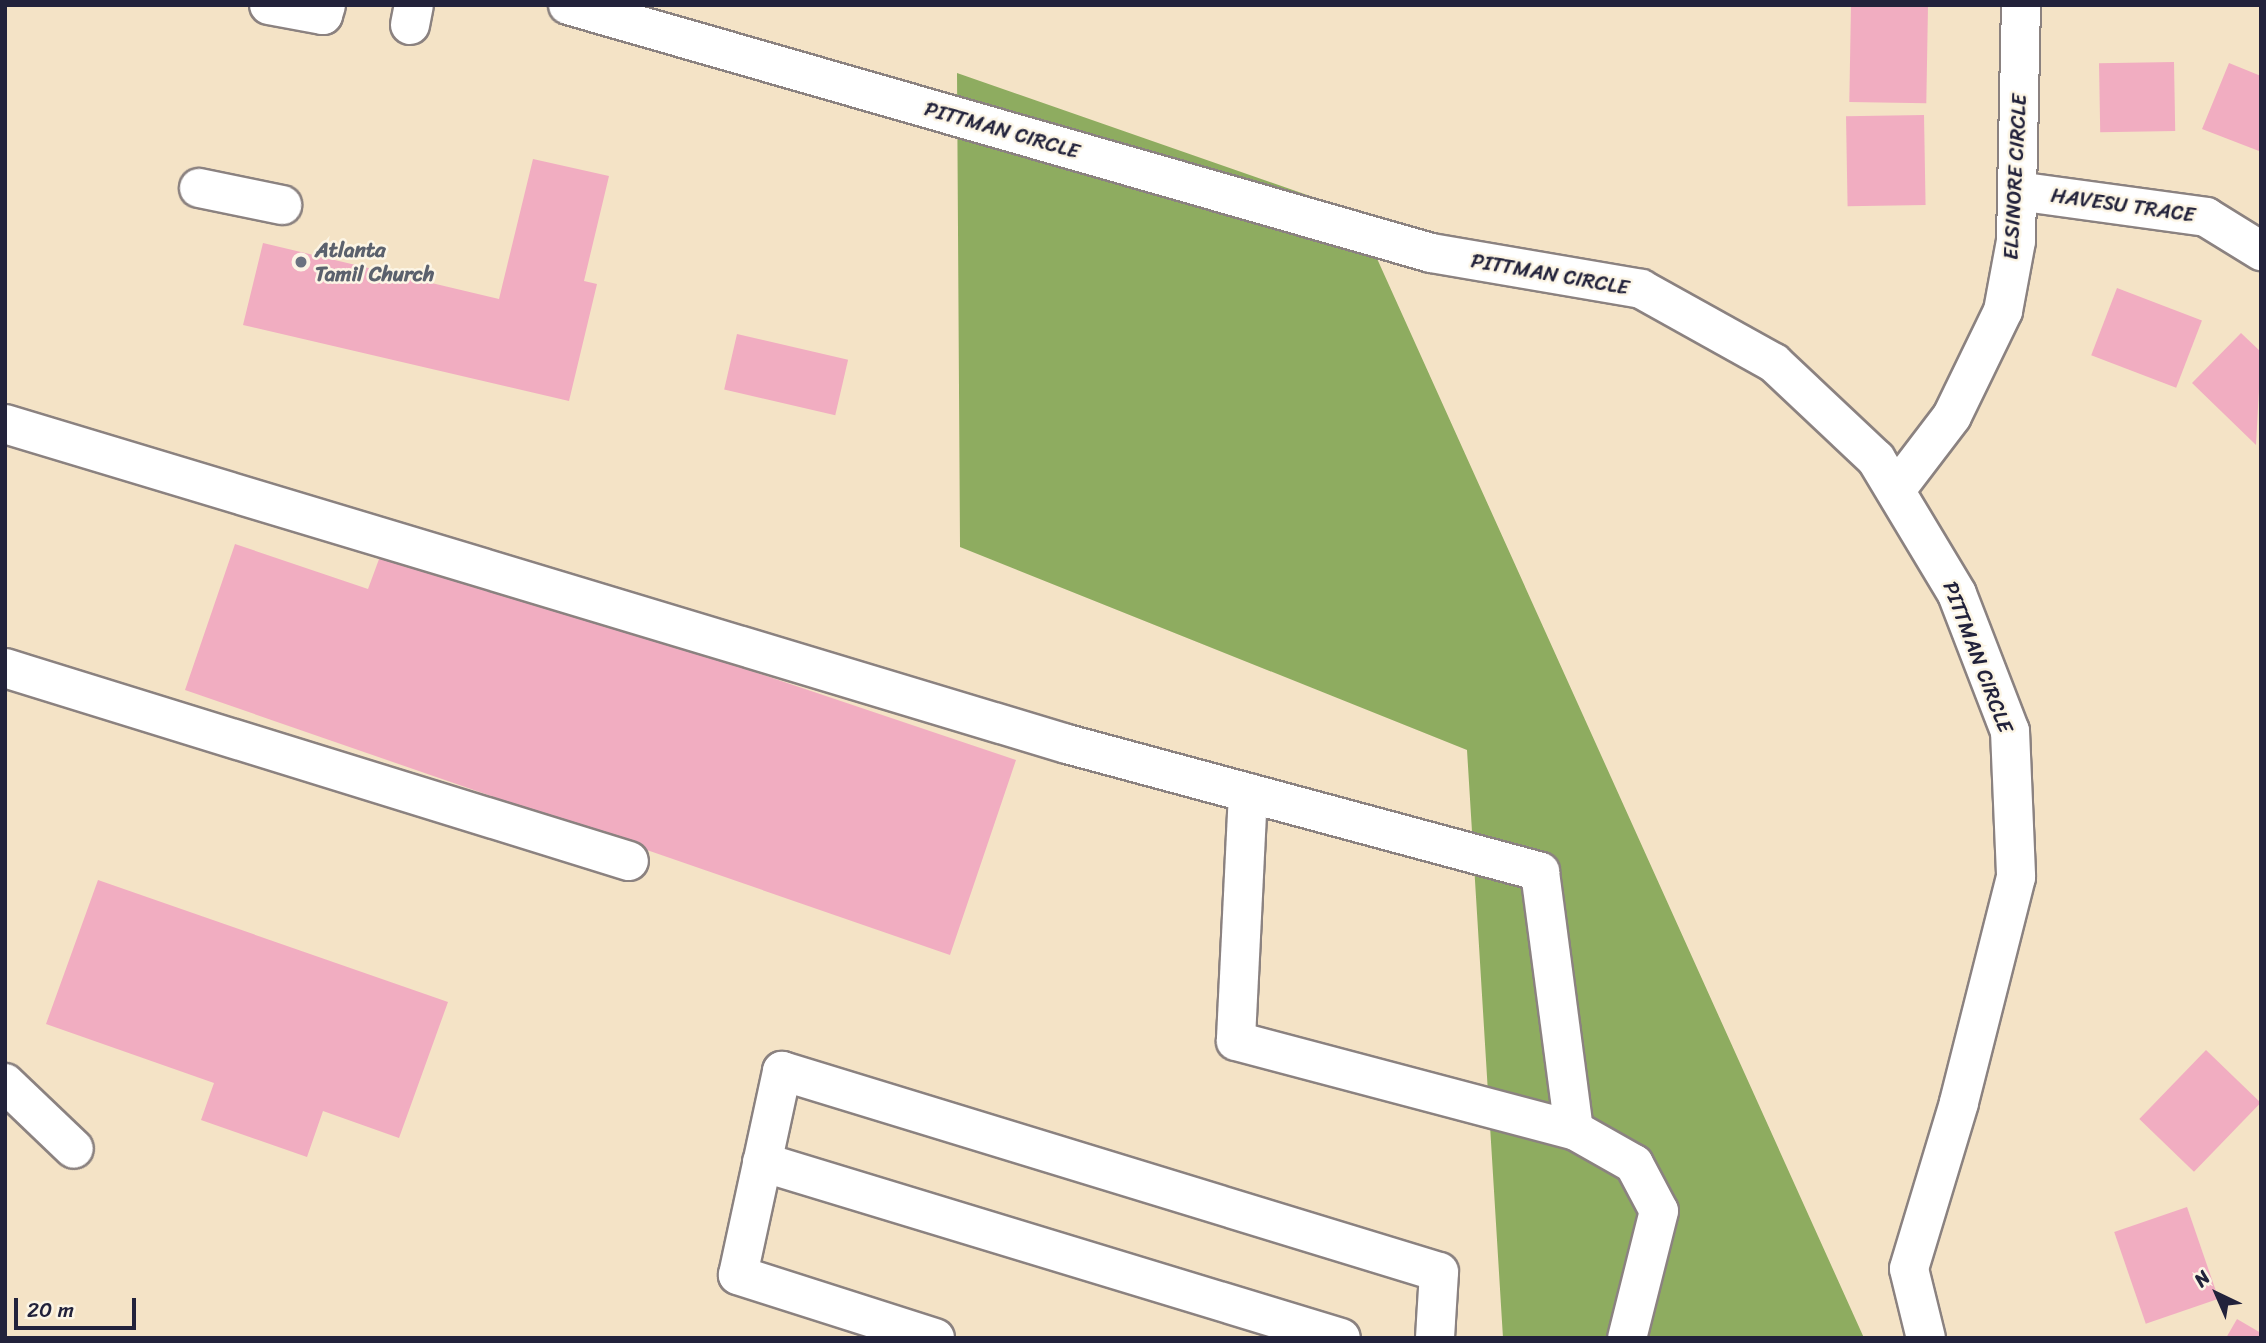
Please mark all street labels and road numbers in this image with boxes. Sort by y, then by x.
street label: ELSINORE CIRCLE [1998,93,2032,261]
street label: PITTMAN CIRCLE [921,96,1083,164]
street label: HAVESU TRACE [2049,182,2197,228]
street label: PITTMAN CIRCLE [1468,248,1632,300]
street label: PITTMAN CIRCLE [1937,577,2019,737]

